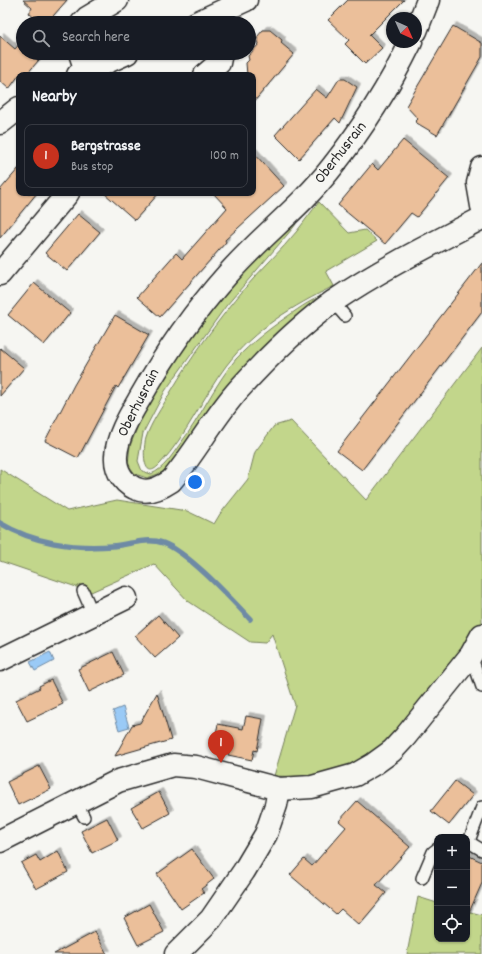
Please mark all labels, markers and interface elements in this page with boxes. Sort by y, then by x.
north arrow [386,12,422,48]
search box [16,16,256,60]
icon: search [30,27,52,49]
text: Search here [62,27,130,49]
text: Nearby [32,86,76,110]
street label: Oberhusrain [309,117,373,189]
text: Bergstrasse [71,136,141,158]
text: 1 [45,147,47,166]
text: 100 m [210,147,239,166]
text: Bus stop [71,158,113,177]
street label: Oberhusrain [112,365,166,441]
your location [185,472,205,492]
pin: 1 [208,730,234,763]
map controls [434,834,470,942]
button: + [434,834,470,870]
button: − [434,870,470,906]
button: locate [434,906,470,942]

